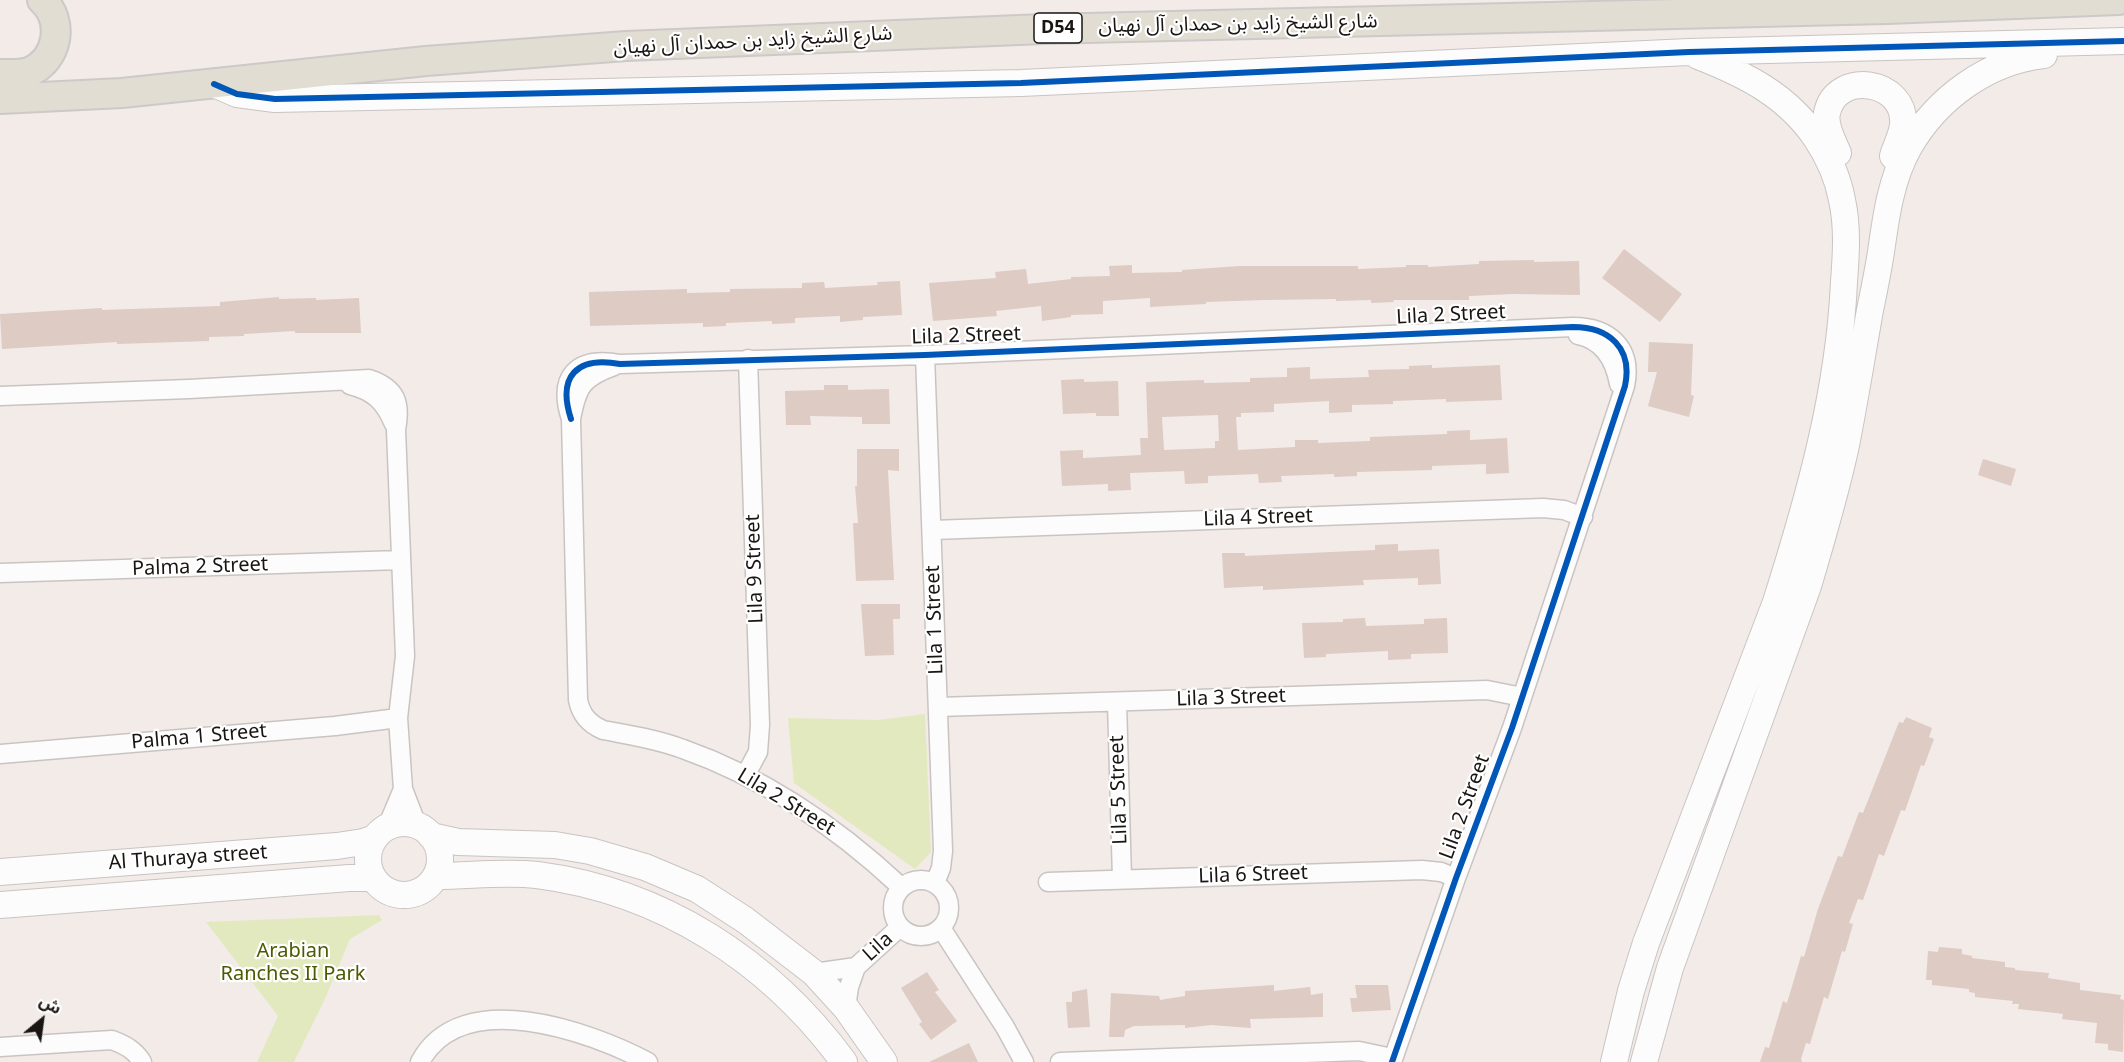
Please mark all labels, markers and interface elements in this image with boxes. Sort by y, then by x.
street label: شارع الشيخ زايد بن حمدان آل نهيان [1098,10,1378,38]
road number: D54 [1034,13,1082,43]
street label: شارع الشيخ زايد بن حمدان آل نهيان [613,22,893,60]
street label: Lila 2 Street [1396,300,1506,330]
street label: Lila 2 Street [911,322,1021,350]
street label: Lila 4 Street [1203,504,1313,532]
street label: Lila 9 Street [741,514,769,624]
street label: Palma 2 Street [132,553,268,581]
street label: Lila 1 Street [921,565,949,675]
street label: Lila 3 Street [1176,684,1286,712]
street label: Palma 1 Street [130,719,268,755]
street label: Lila 5 Street [1105,735,1133,845]
street label: Lila 2 Street [1435,751,1495,863]
street label: Lila 2 Street [733,763,839,841]
street label: Al Thuraya street [108,840,268,876]
street label: Lila 6 Street [1198,861,1308,889]
street label: Lila [858,927,898,967]
park label: Arabian Ranches II Park [220,939,366,986]
text: ش [36,989,66,1019]
north arrow [12,990,72,1050]

